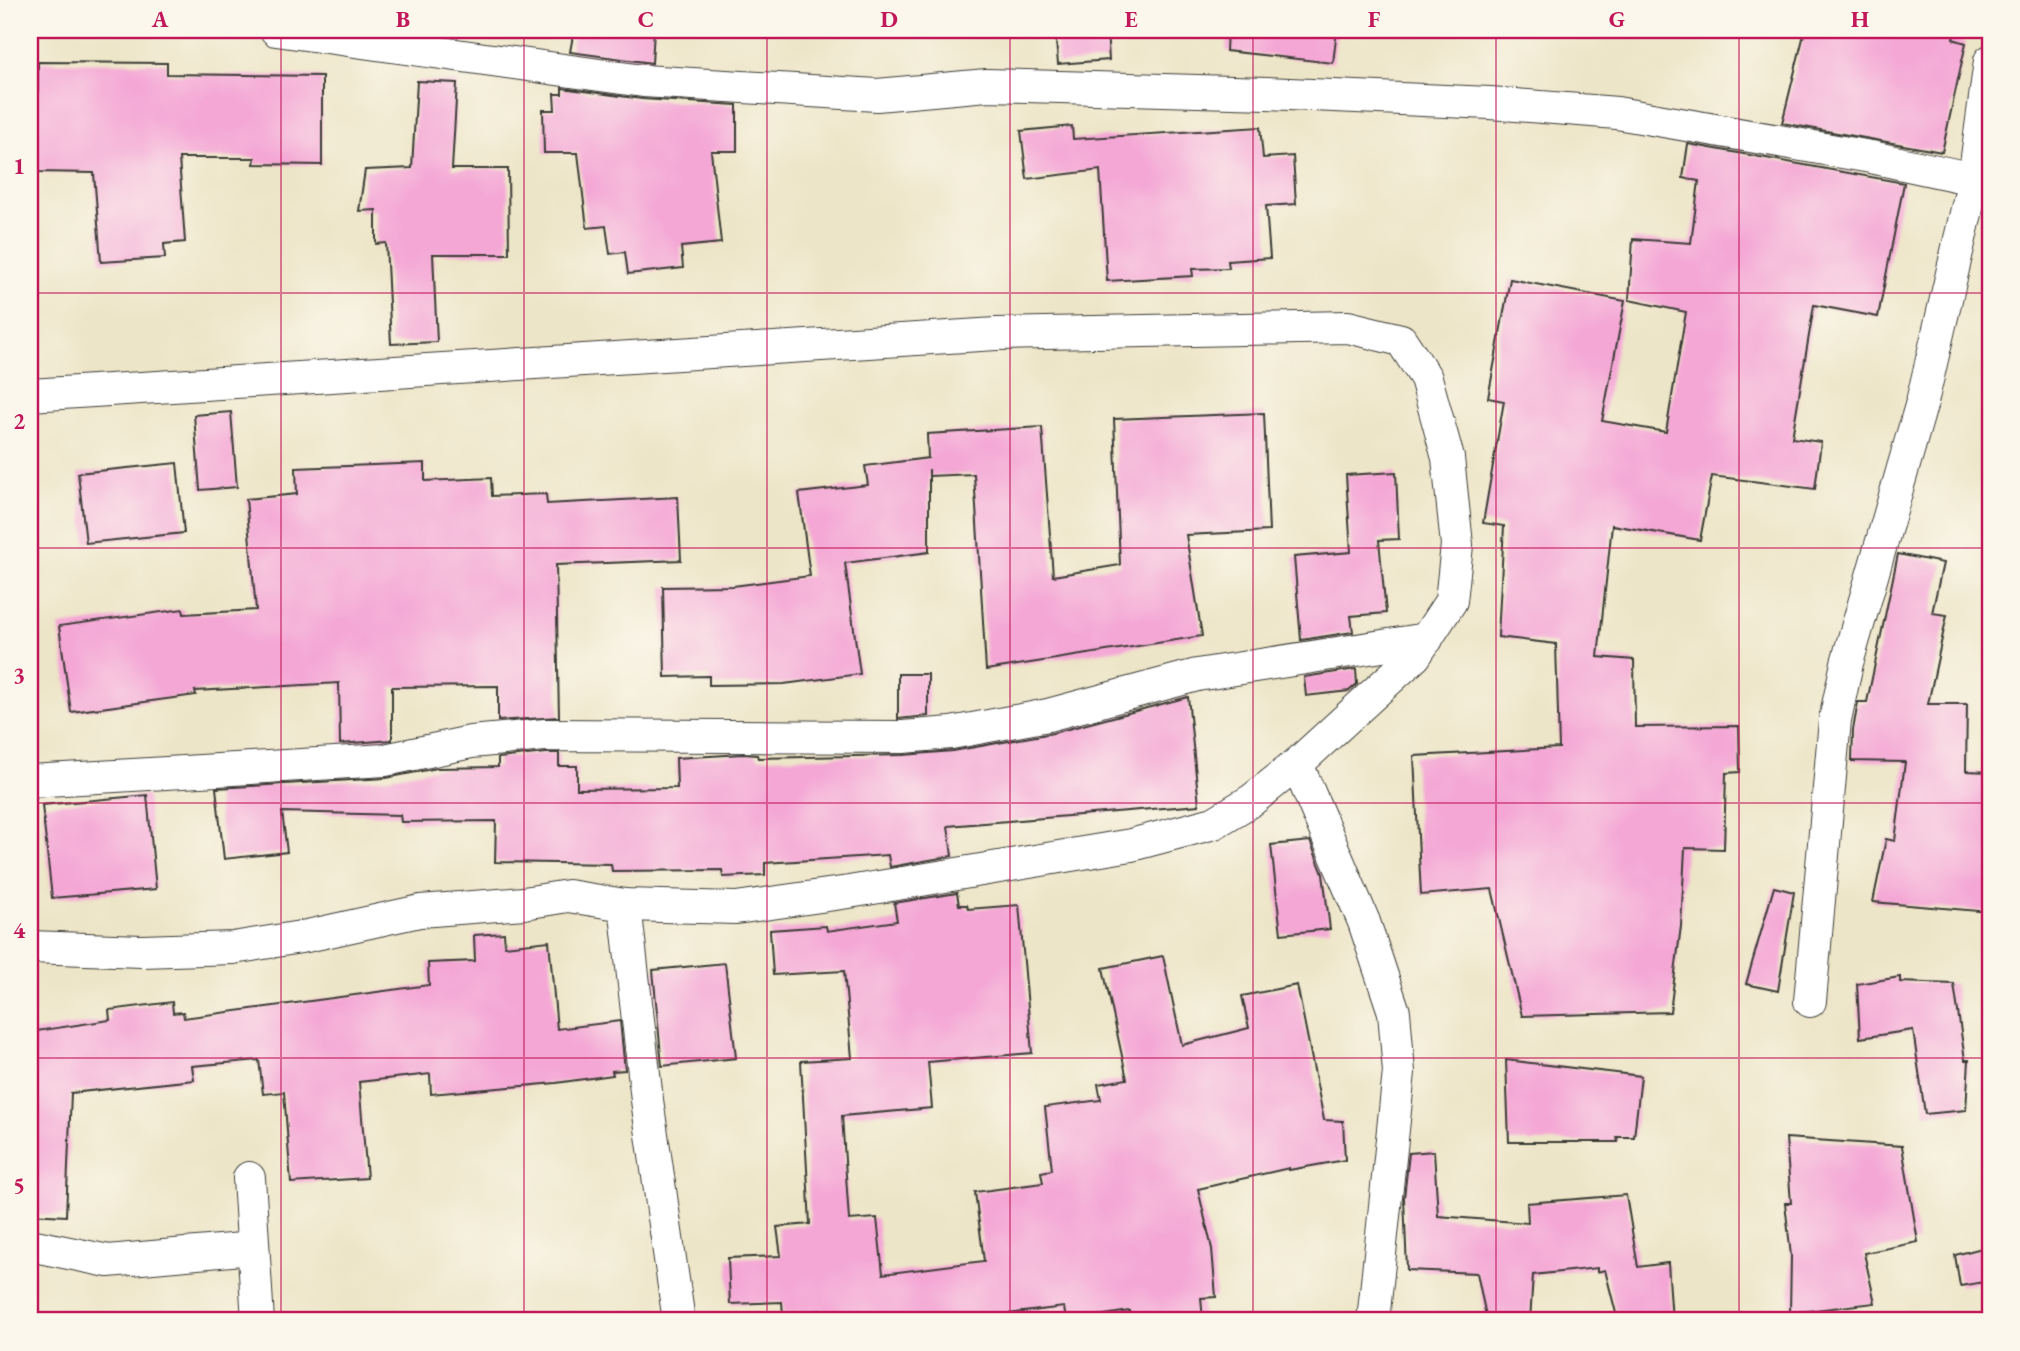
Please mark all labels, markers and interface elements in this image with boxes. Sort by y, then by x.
text: A [151,4,169,34]
text: B [396,4,410,34]
text: C [638,4,654,34]
text: D [880,4,898,34]
text: E [1124,4,1138,34]
text: F [1368,4,1381,34]
text: G [1609,4,1625,34]
text: H [1851,4,1869,34]
text: 1 [13,151,25,181]
text: 2 [13,406,25,436]
text: 3 [13,660,25,690]
text: 4 [13,915,26,945]
text: 5 [13,1170,25,1200]

